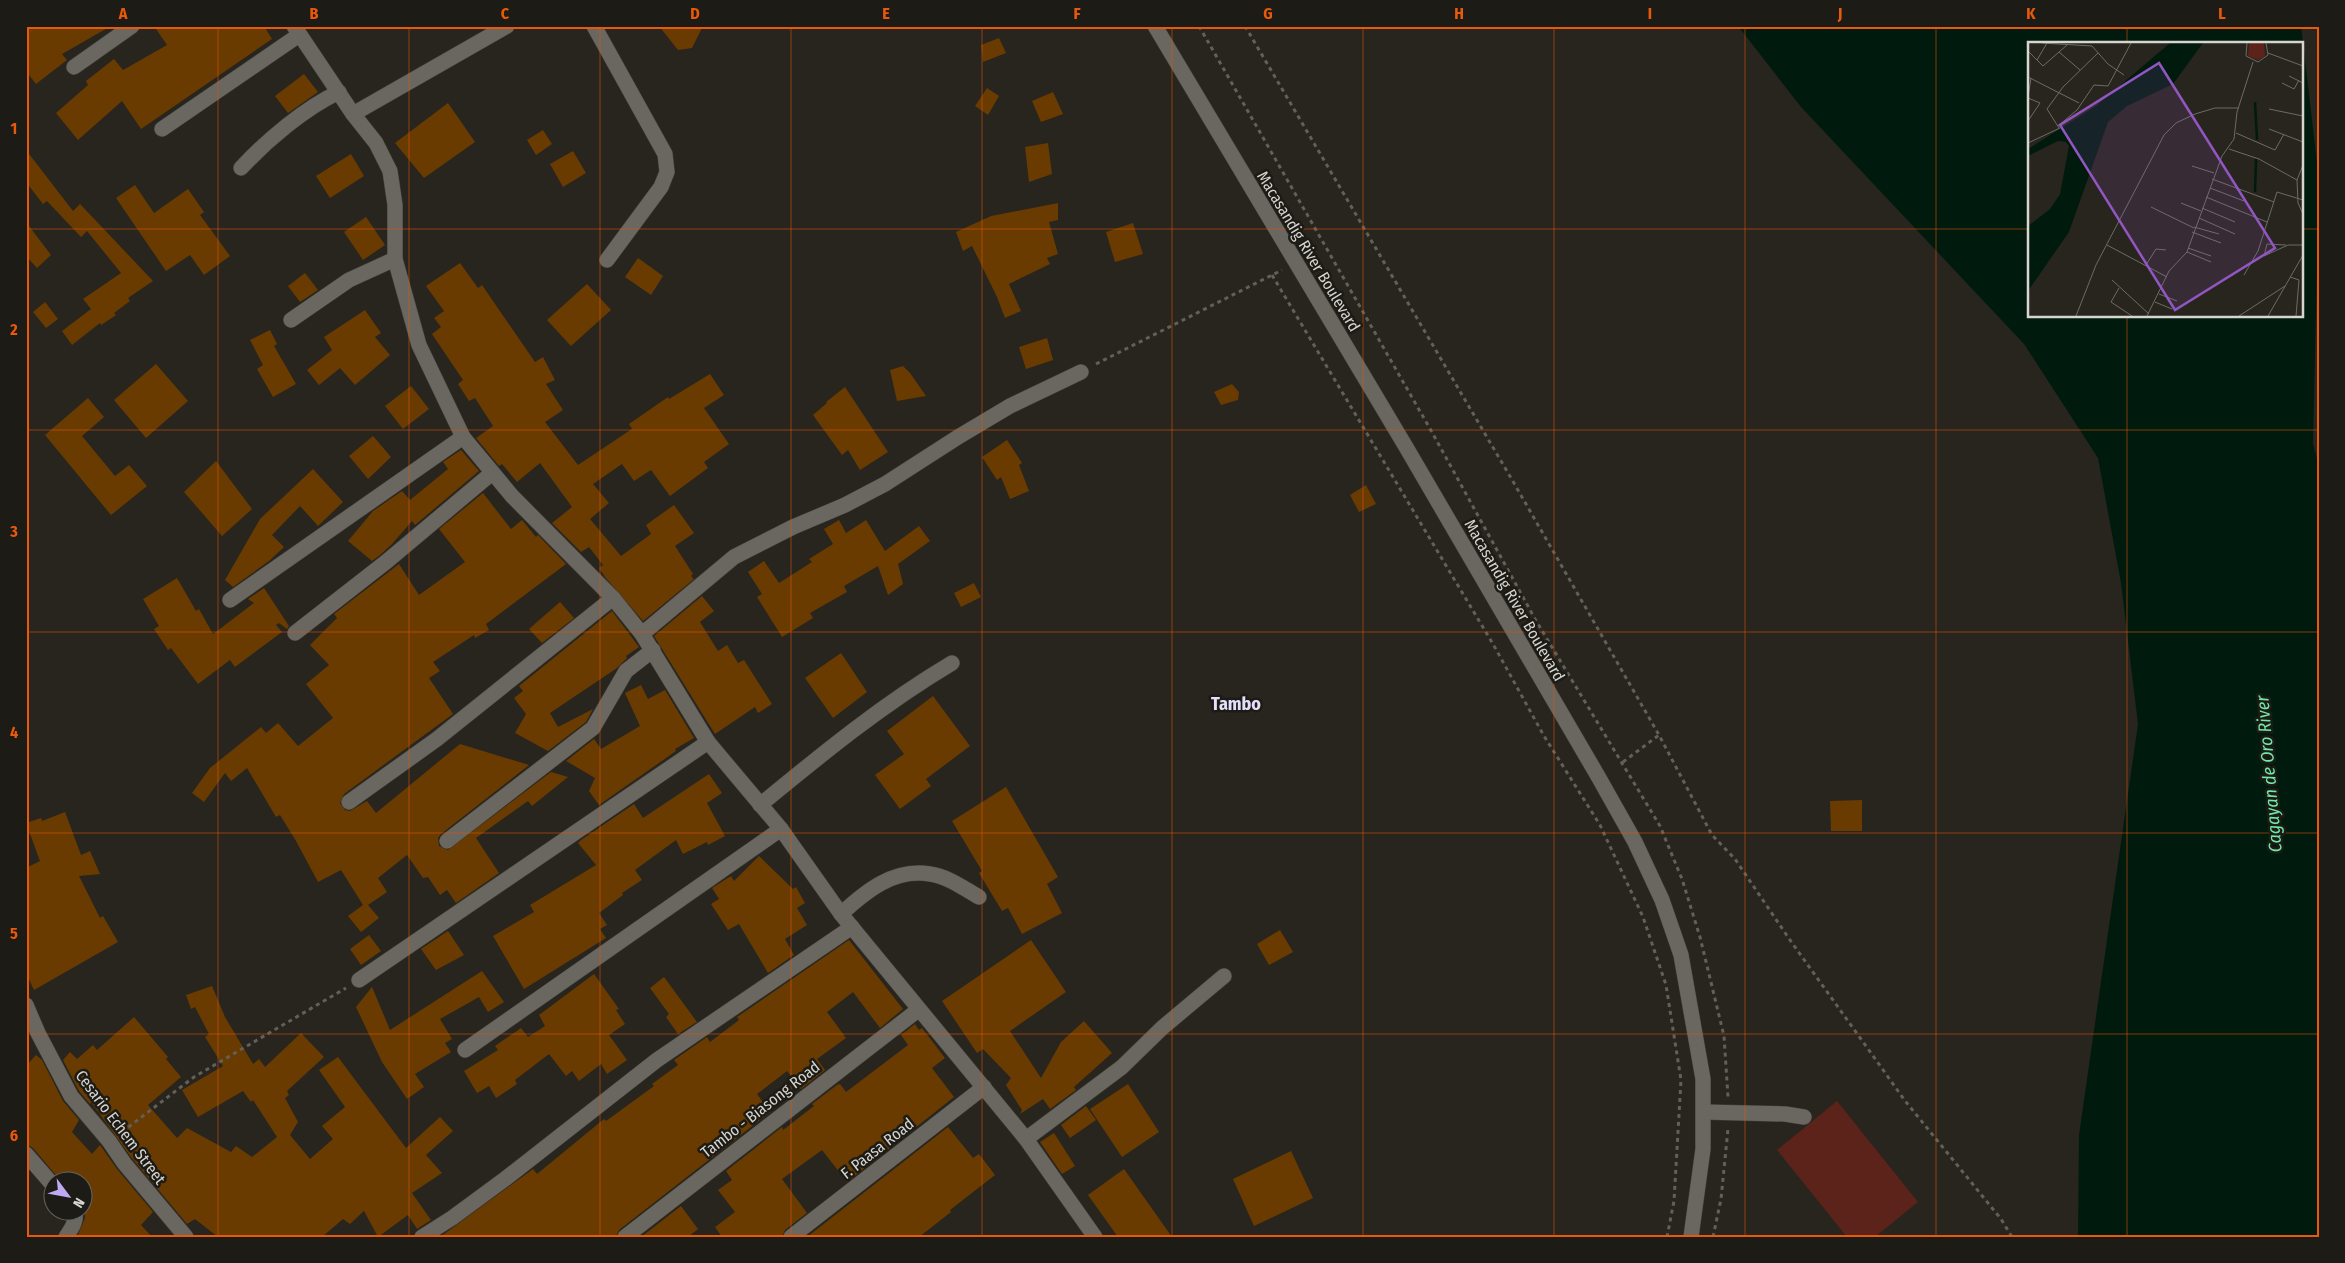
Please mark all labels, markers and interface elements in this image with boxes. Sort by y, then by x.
text: A [118,4,128,23]
text: B [310,4,319,23]
text: C [501,4,510,23]
text: D [690,4,700,23]
text: E [882,4,890,23]
text: F [1073,4,1081,23]
text: G [1263,4,1273,23]
text: H [1454,4,1464,23]
text: I [1648,4,1652,23]
text: J [1837,4,1842,23]
text: K [2026,4,2036,23]
text: L [2218,4,2226,23]
inset map [2028,42,2302,318]
text: 1 [11,119,17,138]
street label: Macasandig River Boulevard [1253,168,1364,335]
text: 2 [9,320,18,339]
street label: Macasandig River Boulevard [1460,516,1569,684]
text: 3 [9,522,18,541]
district label: Tambo [1211,693,1261,715]
water label: Cagayan de Oro River [2251,694,2287,853]
text: 4 [10,723,18,742]
text: 5 [10,924,18,943]
street label: Tambo - Biasong Road [697,1057,824,1162]
street label: Cesario Echem Street [72,1067,170,1189]
street label: F. Paasa Road [837,1114,918,1183]
text: 6 [10,1126,18,1145]
north arrow [42,1170,92,1220]
text: N [69,1195,88,1211]

